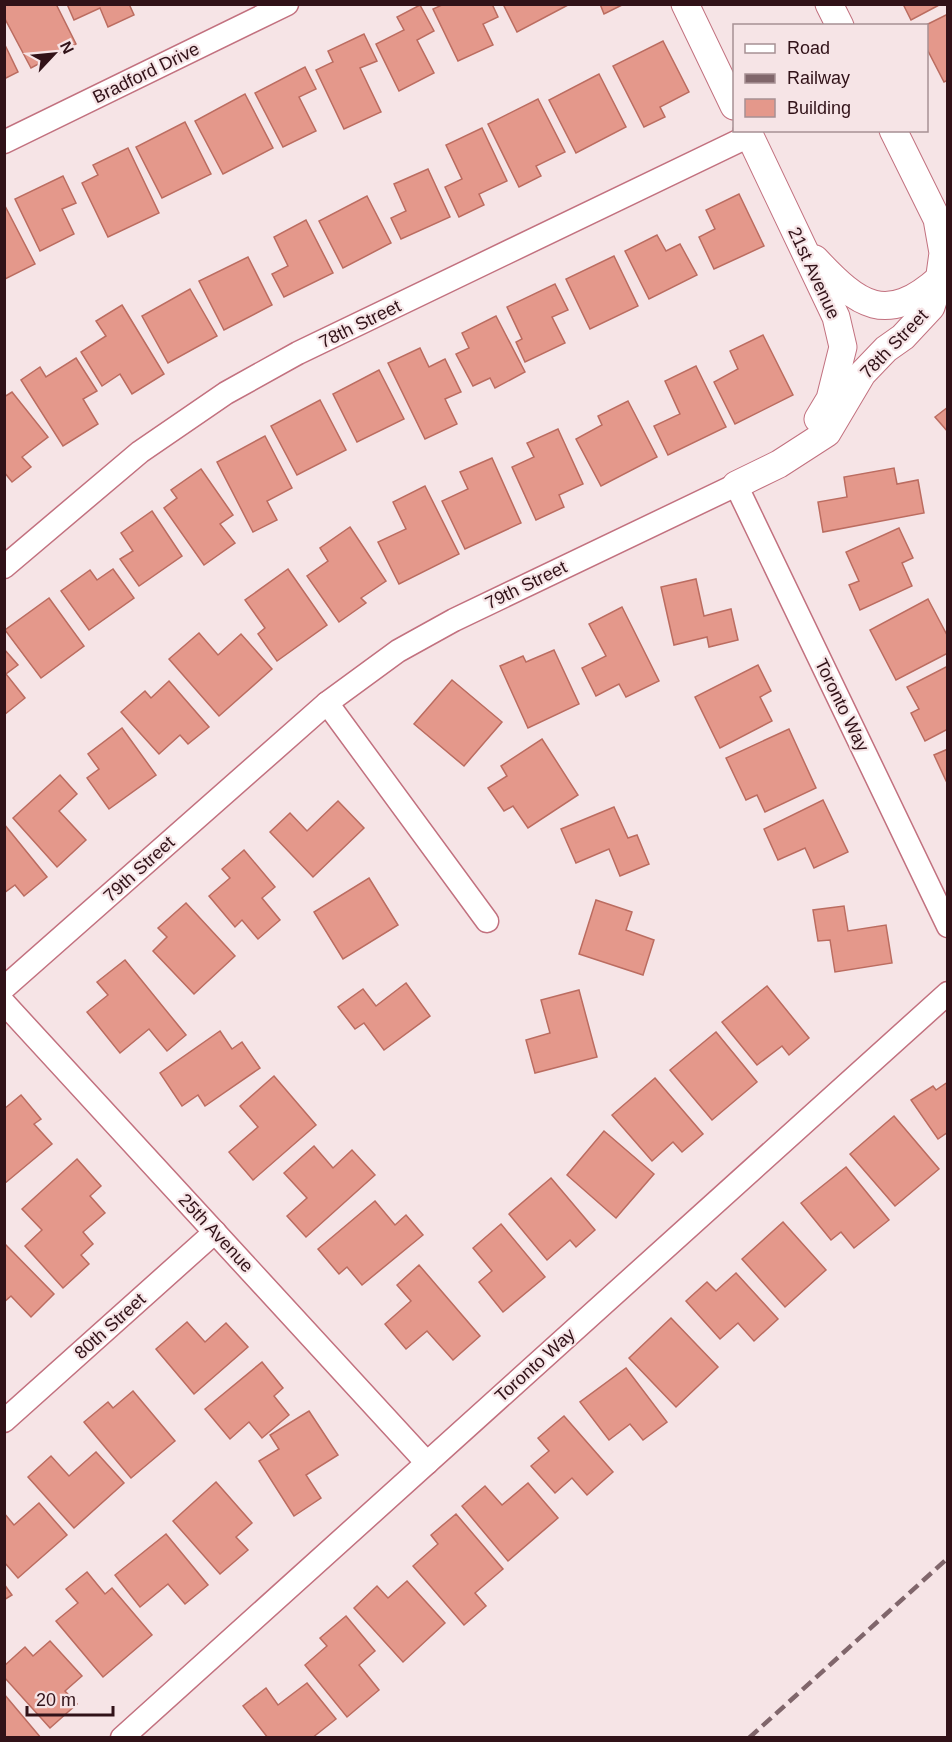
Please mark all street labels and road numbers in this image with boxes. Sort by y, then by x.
street label: Bradford Drive [89,39,203,107]
street label: 21st Avenue [784,224,844,322]
street label: 78th Street [316,296,404,352]
street label: 78th Street [856,305,932,383]
street label: 79th Street [482,557,570,613]
street label: Toronto Way [811,656,873,754]
street label: 79th Street [100,832,178,906]
street label: 25th Avenue [175,1190,257,1276]
street label: 80th Street [71,1289,149,1363]
street label: Toronto Way [491,1324,579,1406]

